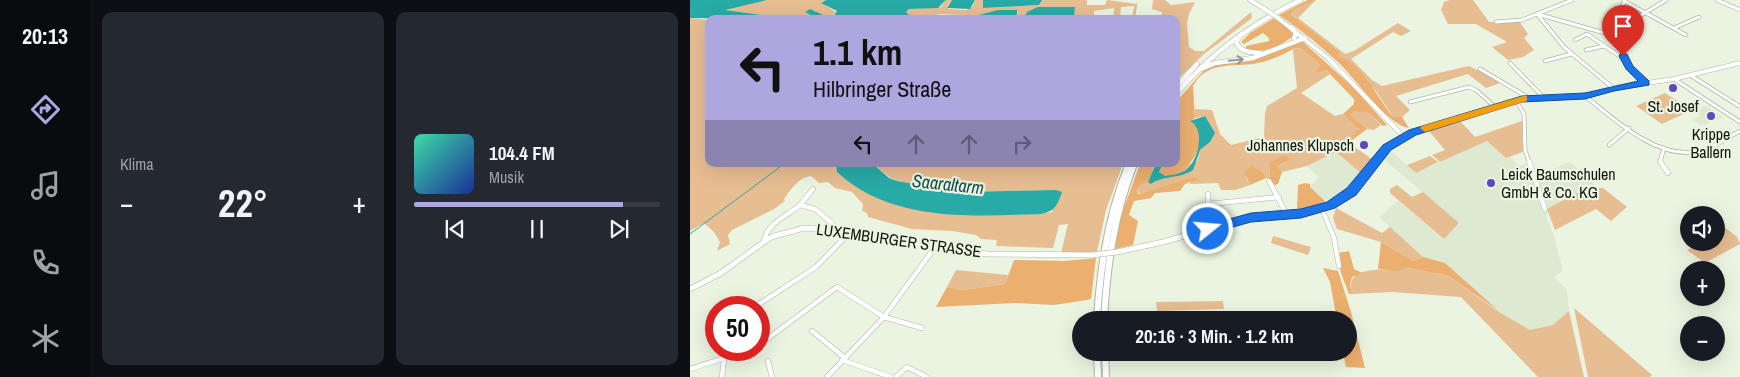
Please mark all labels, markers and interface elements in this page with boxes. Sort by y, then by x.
pin [1602,5,1644,56]
icon: arrive [1609,12,1637,40]
text: 20:13 [22,21,68,51]
text: 1.1 km [813,29,902,76]
icon: left [730,35,795,100]
one-way arrow [1228,56,1244,65]
text: Hilbringer Straße [813,74,951,104]
marker: St. Josef [1667,82,1679,94]
icon: directions [28,92,63,127]
place label: St. Josef [1647,95,1699,117]
marker: Krippe Ballern [1705,110,1717,122]
place label: Krippe Ballern [1691,123,1731,163]
icon: left [849,130,877,158]
icon: ahead [902,130,930,158]
icon: ahead [955,130,983,158]
icon: right [1008,130,1036,158]
place label: Johannes Klupsch [1247,134,1354,156]
marker: Johannes Klupsch [1358,139,1370,151]
text: 104.4 FM [489,140,555,166]
text: Klima [120,153,154,175]
place label: Leick Baumschulen GmbH & Co. KG [1501,163,1616,203]
text: Musik [489,166,524,188]
icon: music [28,168,63,203]
water label: Saaraltarm [911,168,985,200]
marker: Leick Baumschulen GmbH & Co. KG [1485,177,1497,189]
text: 22° [218,178,268,229]
text: − [120,184,133,222]
text: + [353,184,366,222]
position arrow [1181,202,1233,254]
map controls [1680,206,1725,361]
button: sound [1680,206,1725,251]
icon: previous [441,215,469,243]
icon: pause [523,215,551,243]
icon: next [605,215,633,243]
street label: LUXEMBURGER STRASSE [815,218,983,262]
icon: phone [28,245,63,280]
button: + [1680,261,1725,306]
speed limit sign: 50 [705,296,770,361]
button: − [1680,316,1725,361]
icon: climate [28,321,63,356]
text: 20:16 · 3 Min. · 1.2 km [1135,323,1294,349]

